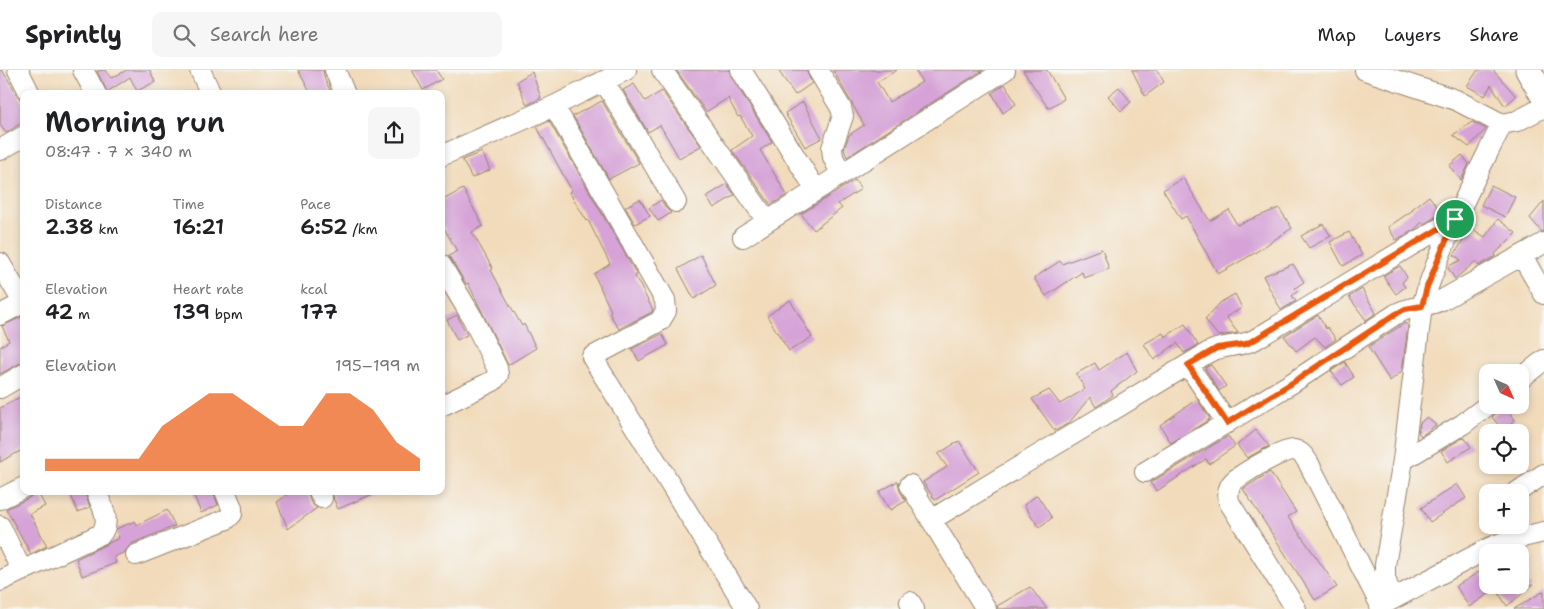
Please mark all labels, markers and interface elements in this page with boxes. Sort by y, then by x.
search box [152,12,502,57]
text: Sprintly [25,19,122,51]
icon: search [170,21,198,49]
text: Search here [210,22,319,47]
text: Map [1318,23,1356,47]
text: Layers [1384,23,1441,47]
text: Share [1469,23,1519,47]
text: Morning run [45,103,225,141]
button: share [368,107,420,159]
text: 08:47 · 7 × 340 m [45,141,192,162]
text: Distance [45,195,102,213]
text: Time [173,195,205,213]
text: Pace [300,195,331,213]
pin [1434,198,1476,240]
icon: arrive [1441,205,1469,233]
text: 2.38 [45,213,94,241]
text: 16:21 [173,213,224,241]
text: 6:52 [300,213,348,241]
text: km [94,220,118,238]
text: /km [348,220,377,238]
text: Elevation [45,280,108,298]
text: Heart rate [173,280,244,298]
text: kcal [300,280,328,298]
text: 42 [45,298,73,326]
text: 139 [173,298,210,326]
text: 177 [300,298,338,326]
text: m [73,305,90,323]
text: bpm [210,305,243,323]
text: Elevation [45,355,117,376]
text: 195–199 m [335,355,420,376]
north arrow [1479,364,1529,414]
map controls [1479,364,1529,594]
button: locate [1479,424,1529,474]
button: + [1479,484,1529,534]
button: − [1479,544,1529,594]

